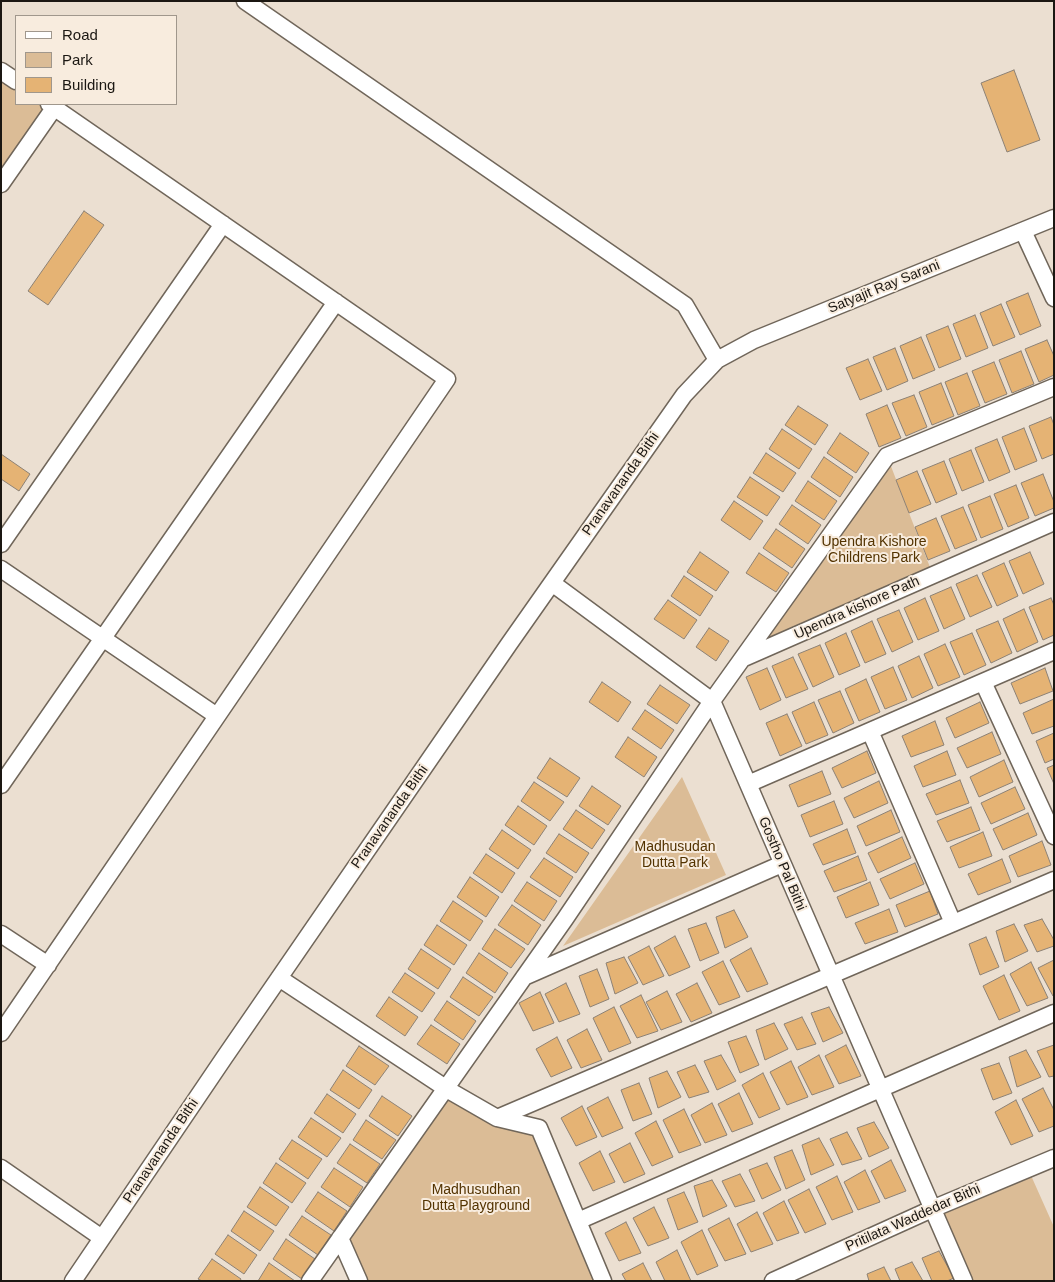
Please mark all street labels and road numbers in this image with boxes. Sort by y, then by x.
street label: Satyajit Ray Sarani [826,257,942,317]
street label: Pranavananda Bithi [579,429,663,539]
street label: Upendra kishore Path [792,573,922,643]
street label: Pranavananda Bithi [348,762,432,872]
street label: Gostho Pal Bithi [755,815,809,913]
street label: Pranavananda Bithi [120,1096,202,1206]
street label: Pritilata Waddedar Bithi [843,1181,983,1255]

